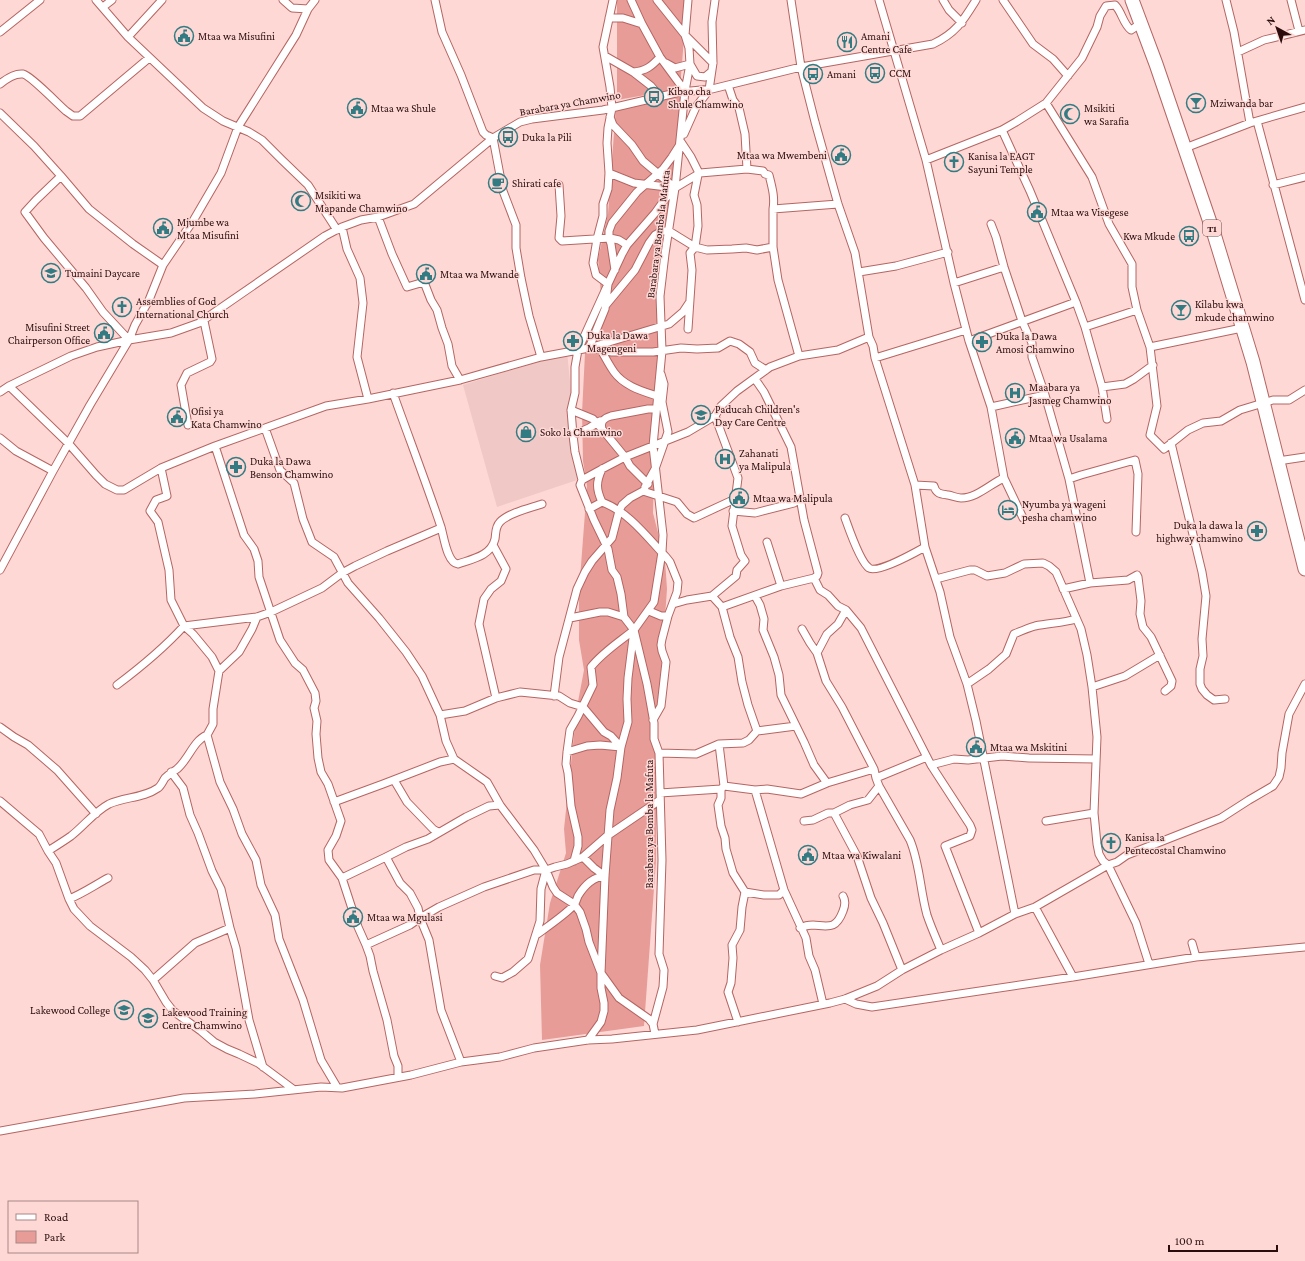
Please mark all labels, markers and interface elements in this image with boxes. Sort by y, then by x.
north arrow [1257,8,1297,48]
text: N [1264,13,1278,27]
public building icon: Mtaa wa Misufini [173,25,195,47]
place label: Mtaa wa Misufini [198,30,275,42]
place label: Amani Centre Cafe [861,30,912,55]
restaurant icon: Amani Centre Cafe [836,31,858,53]
bus stop icon: CCM [864,62,886,84]
bus stop icon: Amani [802,63,824,85]
place label: CCM [889,67,911,79]
place label: Amani [827,68,856,80]
place label: Kibao cha Shule Chamwino [668,85,744,110]
bus stop icon: Kibao cha Shule Chamwino [643,86,665,108]
street label: Barabara ya Chamwino [519,88,622,119]
bar icon: Mziwanda bar [1185,92,1207,114]
public building icon: Mtaa wa Shule [346,97,368,119]
place label: Mziwanda bar [1210,97,1273,109]
place label: Mtaa wa Shule [371,102,436,114]
place label: Msikiti wa Sarafia [1084,102,1129,127]
mosque icon: Msikiti wa Sarafia [1059,103,1081,125]
bus stop icon: Duka la Pili [497,126,519,148]
place label: Duka la Pili [522,131,572,143]
public building icon: Mtaa wa Mwembeni [830,144,852,166]
place label: Mtaa wa Mwembeni [737,149,827,161]
place label: Kanisa la EAGT Sayuni Temple [968,150,1035,176]
church icon: Kanisa la EAGT Sayuni Temple [943,151,965,173]
street label: Barabara ya Bomba la Mafuta [644,169,673,299]
cafe icon: Shirati cafe [487,172,509,194]
place label: Shirati cafe [512,177,561,189]
place label: Msikiti wa Mapande Chamwino [315,189,408,215]
mosque icon: Msikiti wa Mapande Chamwino [290,190,312,212]
public building icon: Mtaa wa Visegese [1026,201,1048,223]
place label: Mtaa wa Visegese [1051,206,1129,219]
place label: Mjumbe wa Mtaa Misufini [177,216,239,241]
public building icon: Mjumbe wa Mtaa Misufini [152,217,174,239]
road number: T1 [1203,220,1221,236]
bus stop icon: Kwa Mkude [1178,225,1200,247]
place label: Kwa Mkude [1123,230,1175,242]
school or university icon: Tumaini Daycare [40,262,62,284]
public building icon: Mtaa wa Mwande [415,263,437,285]
place label: Tumaini Daycare [65,267,140,280]
place label: Mtaa wa Mwande [440,268,519,280]
place label: Assemblies of God International Church [136,295,229,320]
church icon: Assemblies of God International Church [111,296,133,318]
place label: Kilabu kwa mkude chamwino [1195,298,1275,323]
bar icon: Kilabu kwa mkude chamwino [1170,299,1192,321]
place label: Misufini Street Chairperson Office [8,321,90,347]
public building icon: Misufini Street Chairperson Office [93,322,115,344]
place label: Duka la Dawa Magengeni [587,329,648,355]
pharmacy icon: Duka la Dawa Magengeni [562,330,584,352]
place label: Duka la Dawa Amosi Chamwino [996,330,1075,355]
pharmacy icon: Duka la Dawa Amosi Chamwino [971,331,993,353]
place label: Maabara ya Jasmeg Chamwino [1028,381,1112,407]
hospital icon: Maabara ya Jasmeg Chamwino [1004,382,1026,404]
place label: Paducah Children's Day Care Centre [715,403,800,429]
school or university icon: Paducah Children's Day Care Centre [690,404,712,426]
place label: Ofisi ya Kata Chamwino [191,405,262,430]
public building icon: Ofisi ya Kata Chamwino [166,406,188,428]
shop icon: Soko la Chamwino [515,421,537,443]
place label: Soko la Chamwino [540,426,623,438]
public building icon: Mtaa wa Usalama [1004,427,1026,449]
place label: Mtaa wa Usalama [1029,432,1107,444]
place label: Zahanati ya Malipula [738,447,791,473]
hospital icon: Zahanati ya Malipula [714,448,736,470]
place label: Duka la Dawa Benson Chamwino [250,455,334,480]
pharmacy icon: Duka la Dawa Benson Chamwino [225,456,247,478]
public building icon: Mtaa wa Malipula [728,487,750,509]
place label: Mtaa wa Malipula [753,492,833,505]
place label: Nyumba ya wageni pesha chamwino [1022,498,1106,524]
hotel icon: Nyumba ya wageni pesha chamwino [997,499,1019,521]
place label: Duka la dawa la highway chamwino [1156,519,1244,545]
pharmacy icon: Duka la dawa la highway chamwino [1246,520,1268,542]
public building icon: Mtaa wa Mskitini [965,736,987,758]
place label: Mtaa wa Mskitini [990,741,1067,753]
street label: Barabara ya Bomba la Mafuta [643,760,656,888]
place label: Kanisa la Pentecostal Chamwino [1125,831,1227,856]
church icon: Kanisa la Pentecostal Chamwino [1100,832,1122,854]
public building icon: Mtaa wa Kiwalani [797,844,819,866]
place label: Mtaa wa Kiwalani [822,849,901,861]
public building icon: Mtaa wa Mgulasi [342,906,364,928]
place label: Mtaa wa Mgulasi [367,911,443,924]
school or university icon: Lakewood College [113,999,135,1021]
place label: Lakewood College [30,1004,110,1017]
place label: Lakewood Training Centre Chamwino [162,1006,248,1031]
school or university icon: Lakewood Training Centre Chamwino [137,1007,159,1029]
legend [8,1201,138,1253]
text: Road [44,1210,69,1224]
scale bar [1169,1227,1277,1253]
text: Park [44,1230,66,1244]
text: 100 m [1175,1234,1205,1248]

